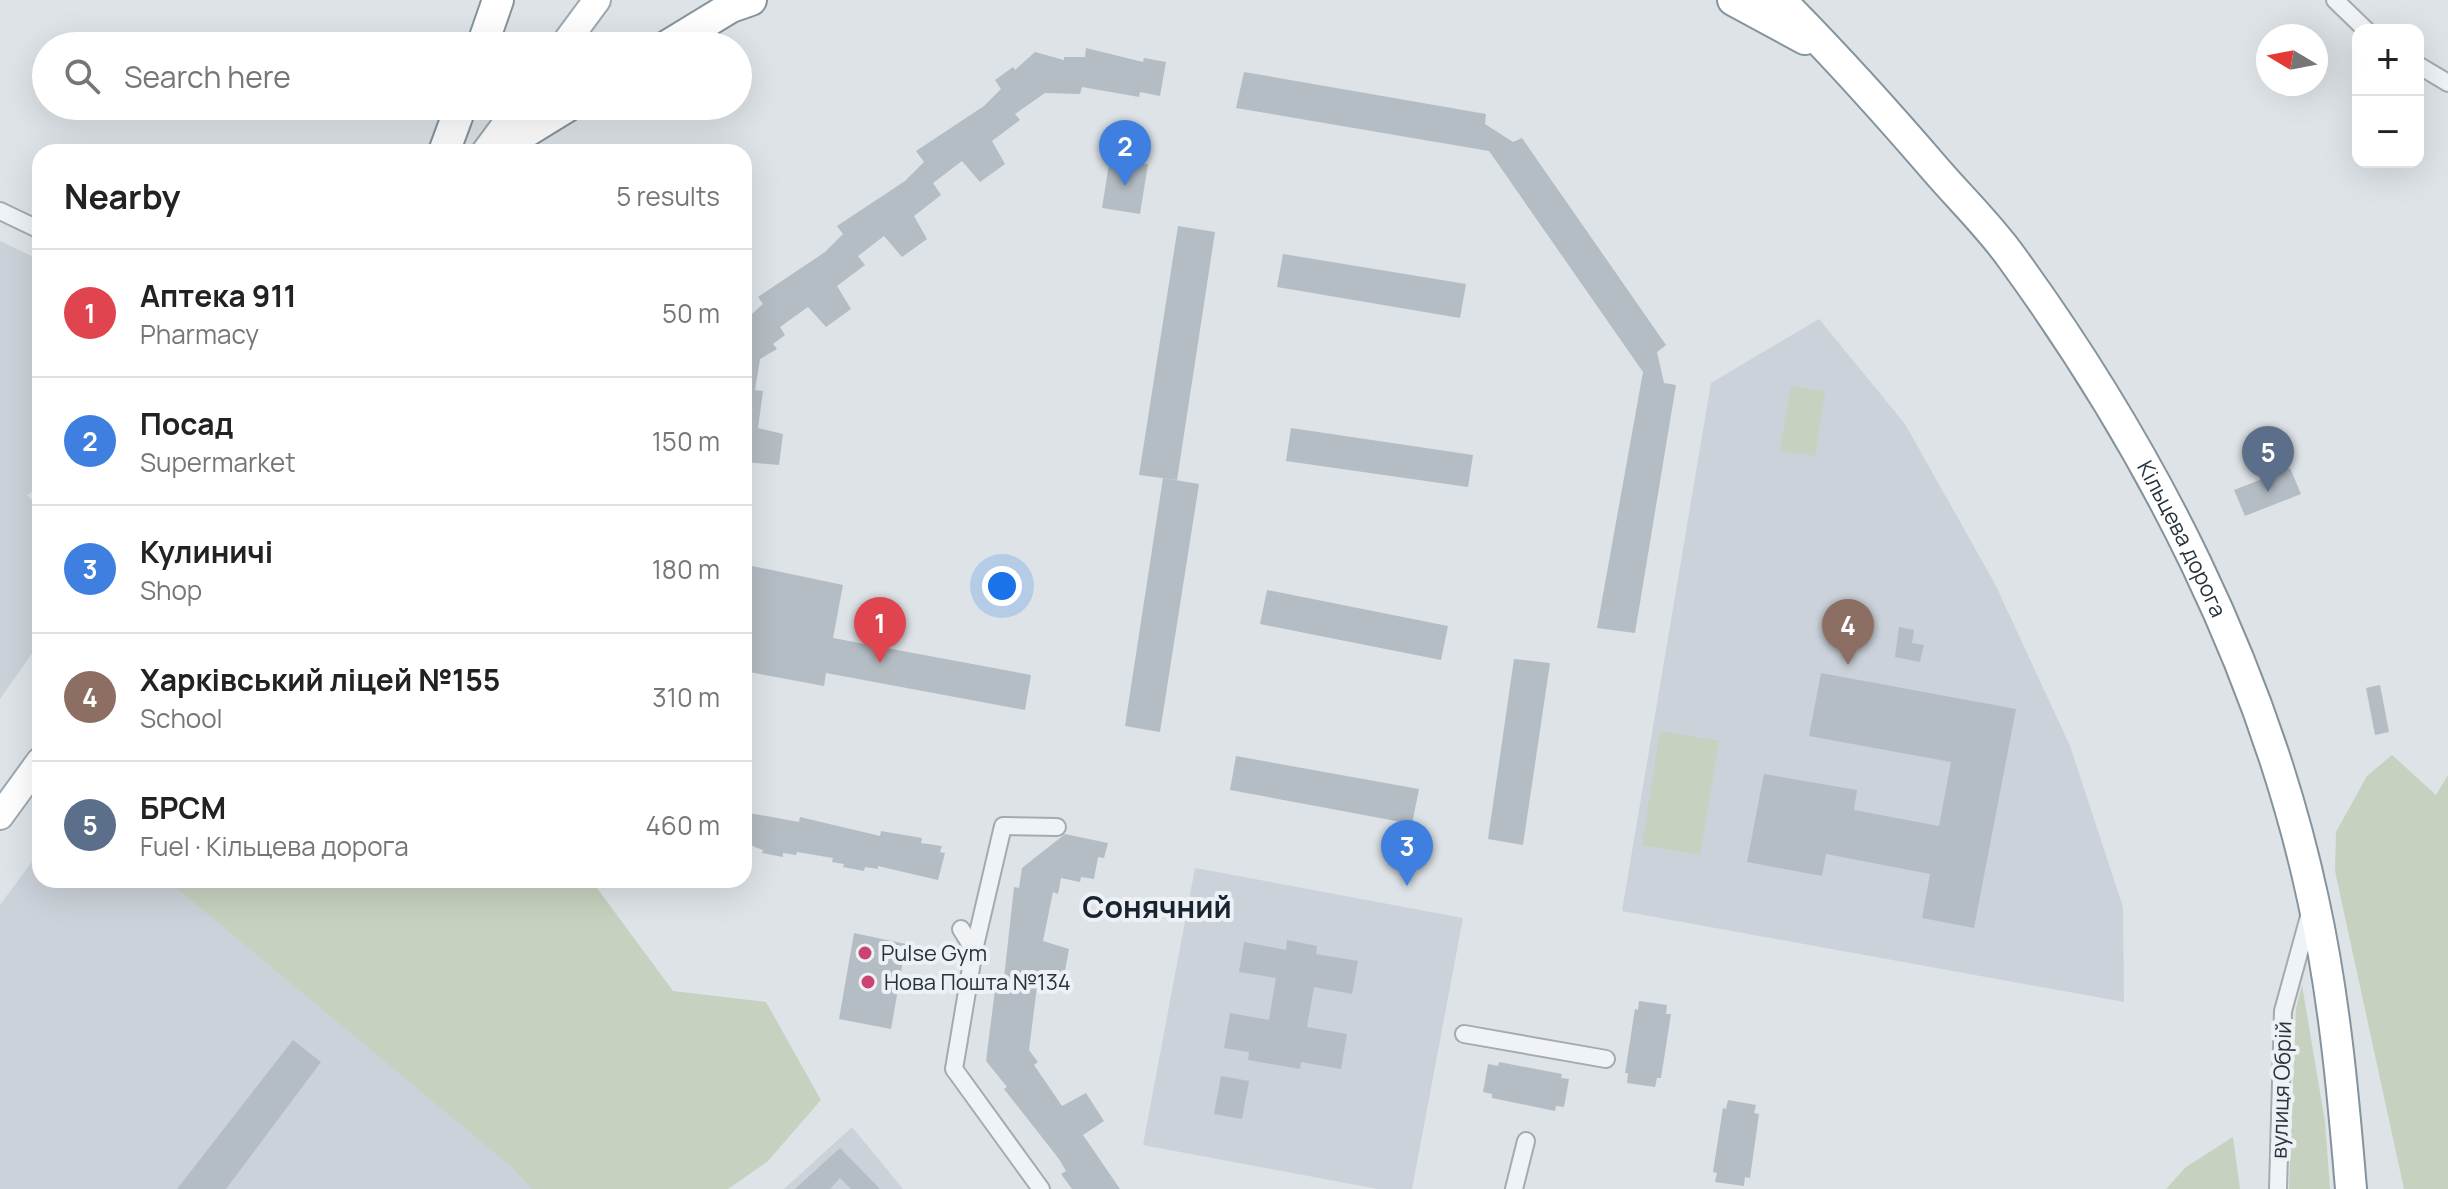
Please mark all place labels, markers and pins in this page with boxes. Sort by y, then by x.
pin: 2 [1099,120,1151,186]
pin: 5 [2242,426,2294,492]
pin: 1 [854,597,906,663]
pin: 4 [1822,599,1874,665]
pin: 3 [1381,820,1433,886]
place label: Pulse Gym [881,938,987,968]
marker: Pulse Gym [856,944,874,962]
place label: Нова Пошта №134 [884,967,1071,997]
marker: Нова Пошта №134 [859,973,877,991]

